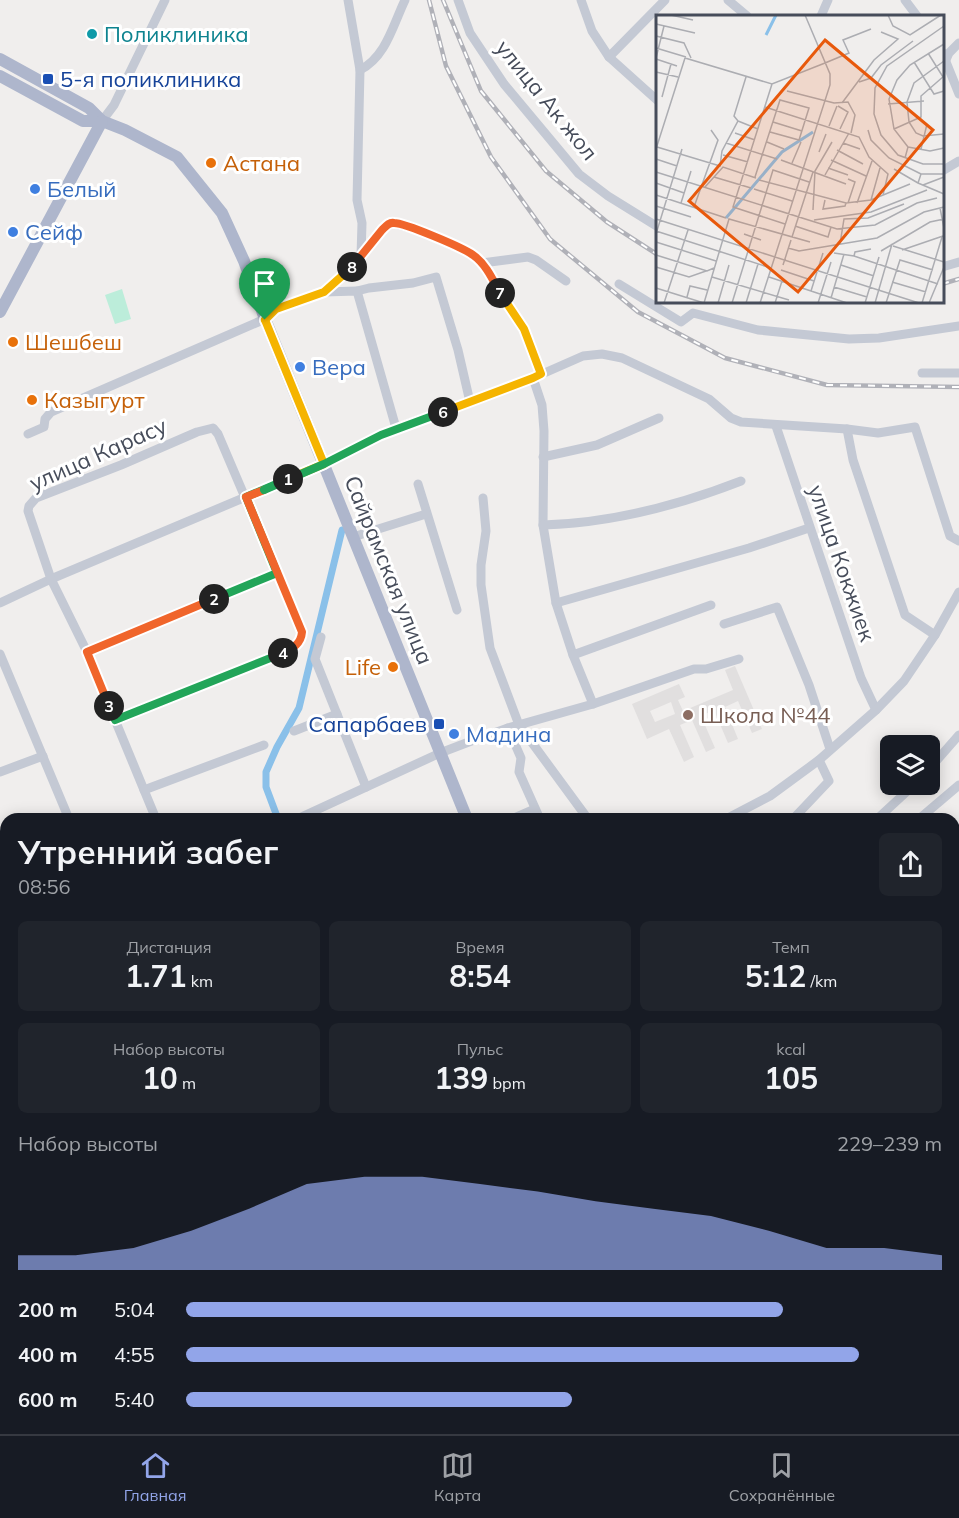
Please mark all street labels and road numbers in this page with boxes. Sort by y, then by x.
street label: улица Ак жол [490,34,604,166]
street label: улица Карасу [25,411,171,497]
street label: Сайрамская улица [338,471,440,669]
street label: улица Кокжиек [802,481,882,645]

